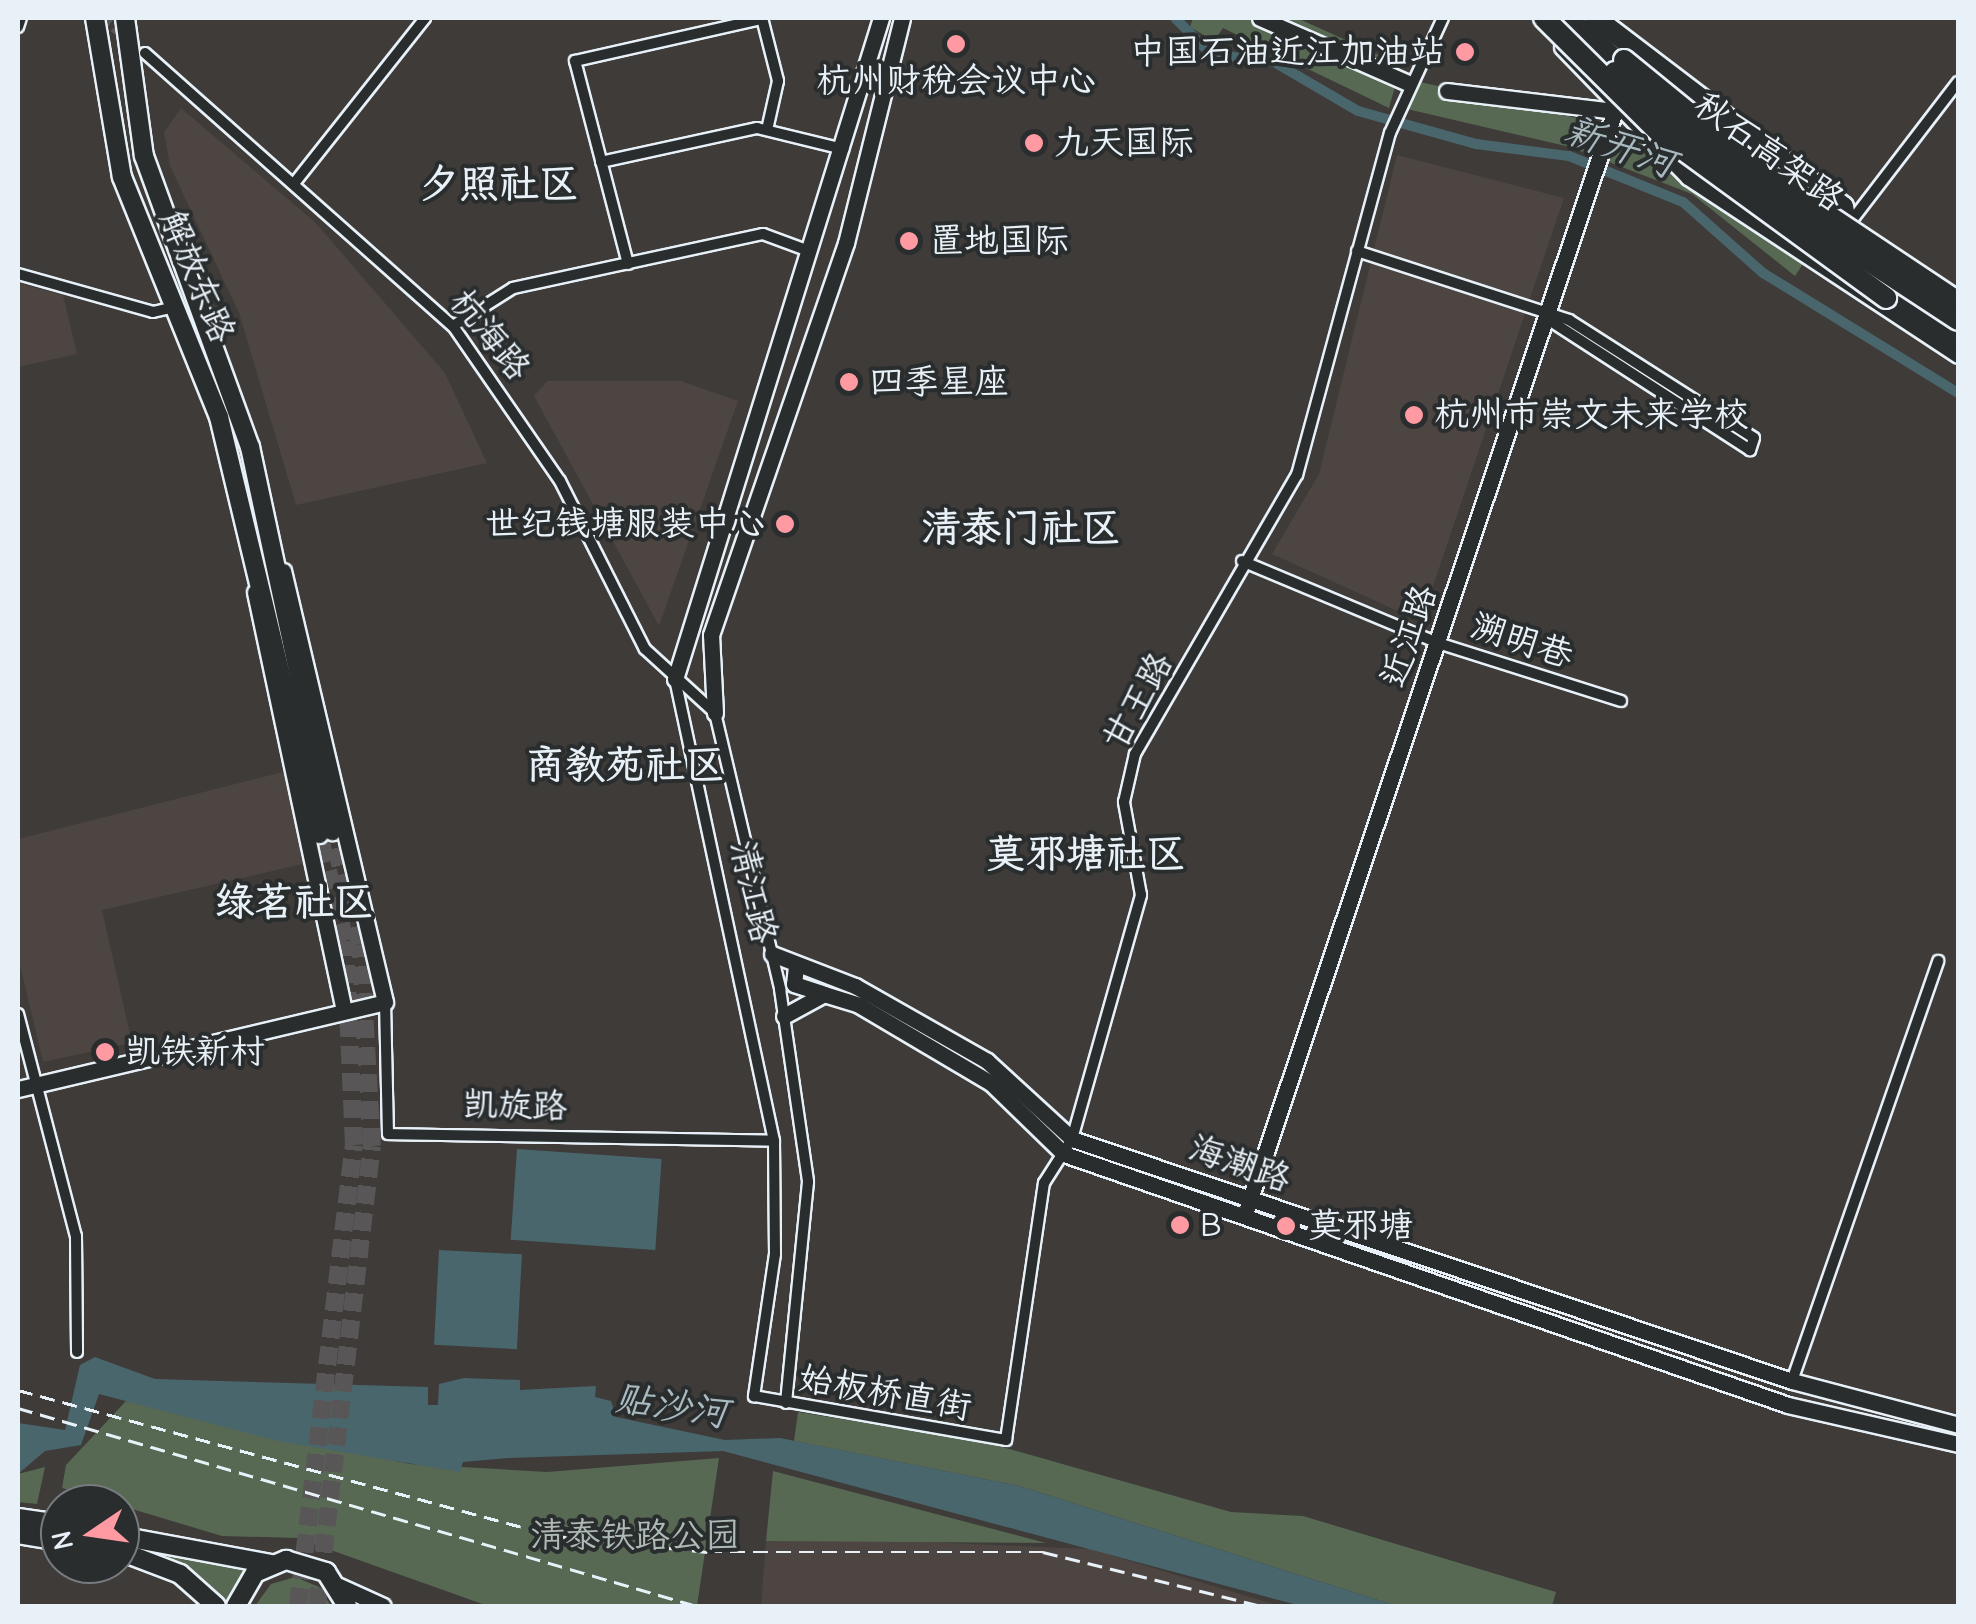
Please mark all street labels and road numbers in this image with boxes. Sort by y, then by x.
street label: 秋石高架路 [1686,84,1852,220]
street label: 解放东路 [150,204,244,350]
street label: 杭海路 [441,281,539,389]
street label: 近江路 [1372,580,1446,692]
street label: 溯明巷 [1466,605,1578,677]
street label: 甘王路 [1094,645,1182,757]
street label: 清江路 [721,836,785,948]
street label: 凯旋路 [462,1084,568,1128]
street label: 海潮路 [1184,1127,1296,1201]
street label: 始板桥直街 [795,1357,975,1429]

